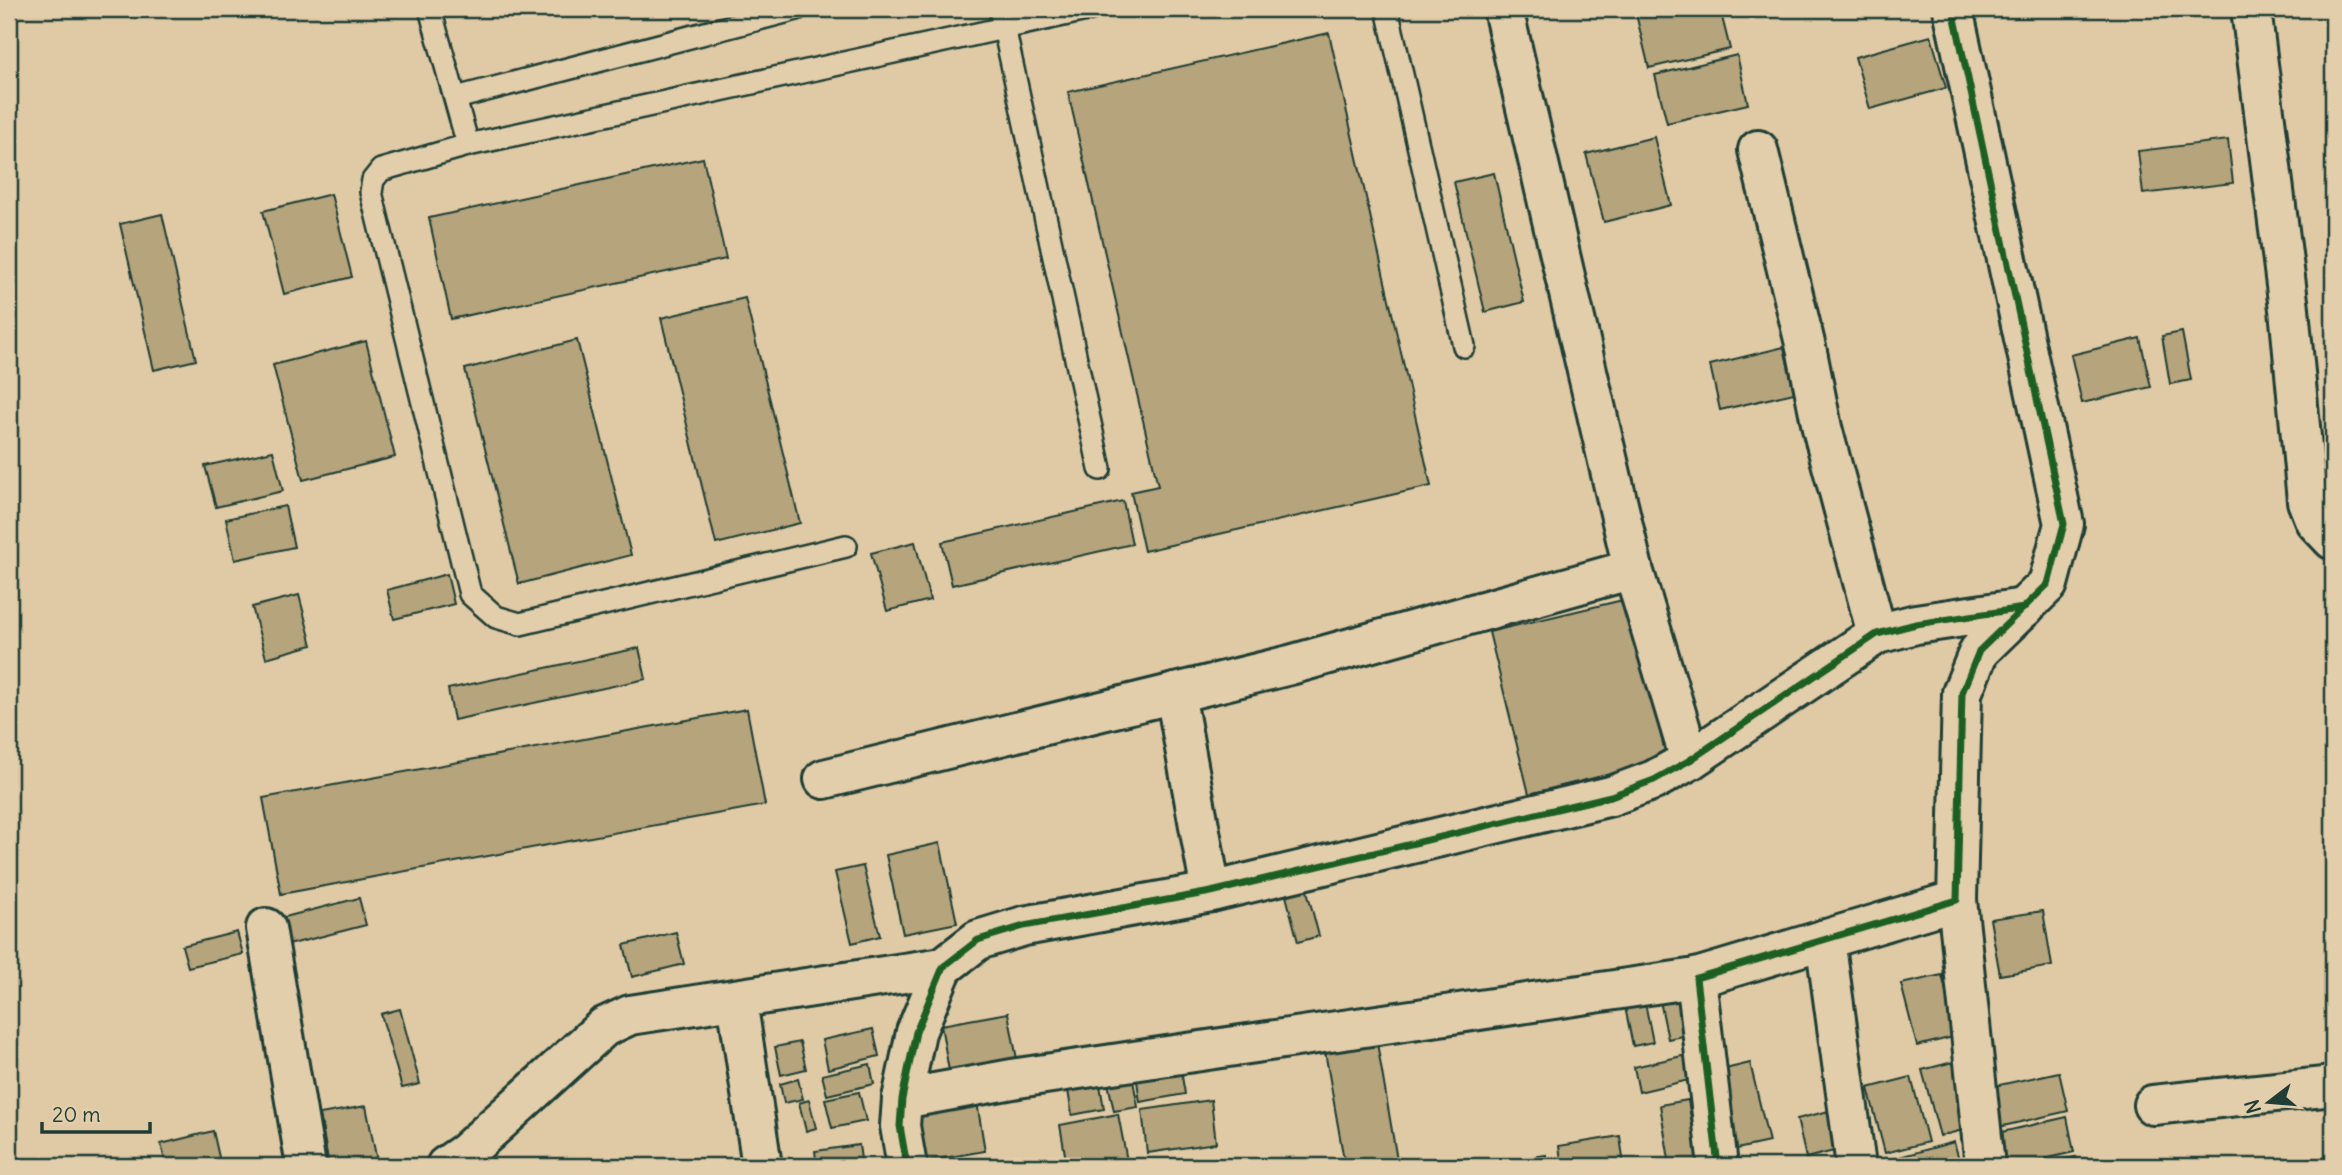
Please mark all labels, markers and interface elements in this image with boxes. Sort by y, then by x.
north arrow [2234,1066,2304,1136]
scale bar [42,1091,150,1135]
text: N [2239,1097,2266,1116]
text: 20 m [52,1101,101,1128]

